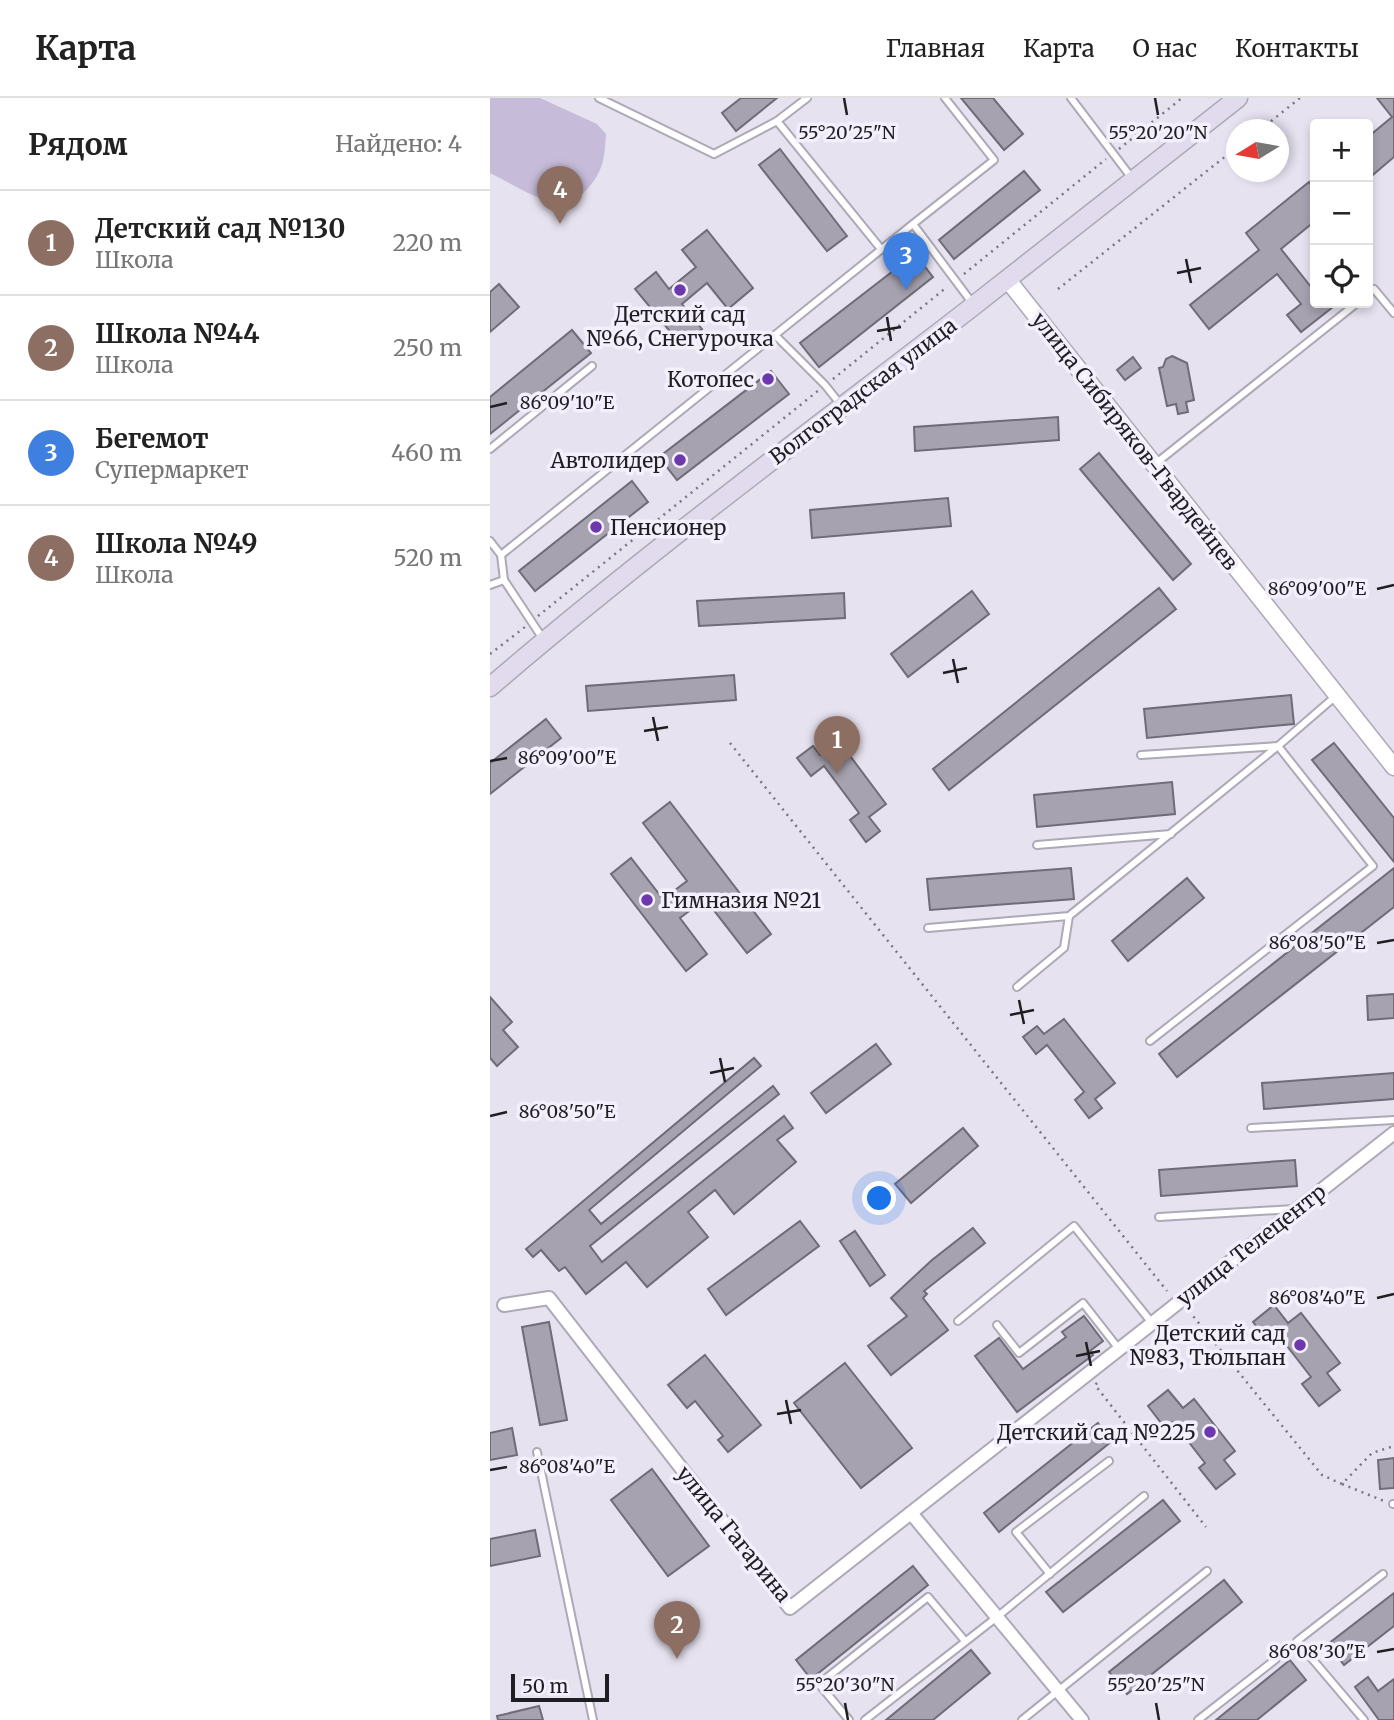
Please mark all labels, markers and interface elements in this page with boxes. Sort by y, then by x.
text: Карта [35,28,136,69]
text: Главная [886,33,985,64]
text: Карта [1023,33,1095,64]
text: О нас [1133,33,1197,64]
text: Контакты [1235,33,1359,64]
north arrow [1226,119,1289,182]
map controls [1310,119,1373,308]
button: + [1310,119,1373,182]
text: 55°20'25"N [798,121,896,144]
text: 55°20'20"N [1108,121,1208,144]
text: Рядом [28,125,128,163]
text: Найдено: 4 [335,129,462,158]
pin: 4 [537,166,583,224]
button: − [1310,182,1373,245]
text: Детский сад №130 [95,212,345,245]
text: 1 [46,228,56,257]
text: 220 m [392,228,462,257]
pin: 3 [883,232,929,290]
text: Школа [95,245,174,274]
button: locate [1310,245,1373,308]
marker: Детский сад №66, Снегурочка [672,282,688,298]
place label: Детский сад №66, Снегурочка [586,301,774,352]
street label: улица Сибиряков-Гвардейцев [1026,307,1244,575]
street label: Волгоградская улица [764,312,962,470]
text: Школа №44 [95,317,260,350]
text: 2 [44,333,58,362]
text: 250 m [393,333,462,362]
text: Школа [95,350,174,379]
place label: Котопес [667,366,754,393]
marker: Котопес [760,371,776,387]
text: 86°09'10"E [520,391,615,414]
text: Бегемот [95,422,209,455]
text: 3 [44,438,58,467]
text: 460 m [391,438,462,467]
place label: Автолидер [550,447,666,474]
marker: Автолидер [672,452,688,468]
text: Супермаркет [95,455,249,484]
place label: Пенсионер [610,514,727,541]
marker: Пенсионер [588,519,604,535]
text: Школа №49 [95,527,258,560]
text: 4 [44,543,58,572]
text: 520 m [393,543,462,572]
text: Школа [95,560,174,589]
text: 86°09'00"E [1268,577,1367,600]
pin: 1 [814,716,860,774]
text: 86°09'00"E [518,746,617,769]
place label: Гимназия №21 [661,887,821,914]
marker: Гимназия №21 [639,892,655,908]
text: 86°08'50"E [1269,931,1366,954]
text: 86°08'50"E [519,1100,616,1123]
street label: улица Телецентр [1171,1178,1331,1312]
your location [862,1181,896,1215]
text: 86°08'40"E [1269,1286,1366,1309]
place label: Детский сад №83, Тюльпан [1130,1320,1286,1371]
marker: Детский сад №83, Тюльпан [1292,1337,1308,1353]
place label: Детский сад №225 [997,1419,1196,1446]
marker: Детский сад №225 [1202,1424,1218,1440]
text: 86°08'40"E [519,1455,616,1478]
street label: улица Гагарина [671,1460,797,1608]
pin: 2 [654,1601,700,1659]
text: 86°08'30"E [1269,1640,1366,1663]
scale bar [511,1671,609,1703]
text: 55°20'30"N [796,1673,894,1696]
text: 55°20'25"N [1107,1673,1205,1696]
text: 50 m [522,1674,568,1698]

